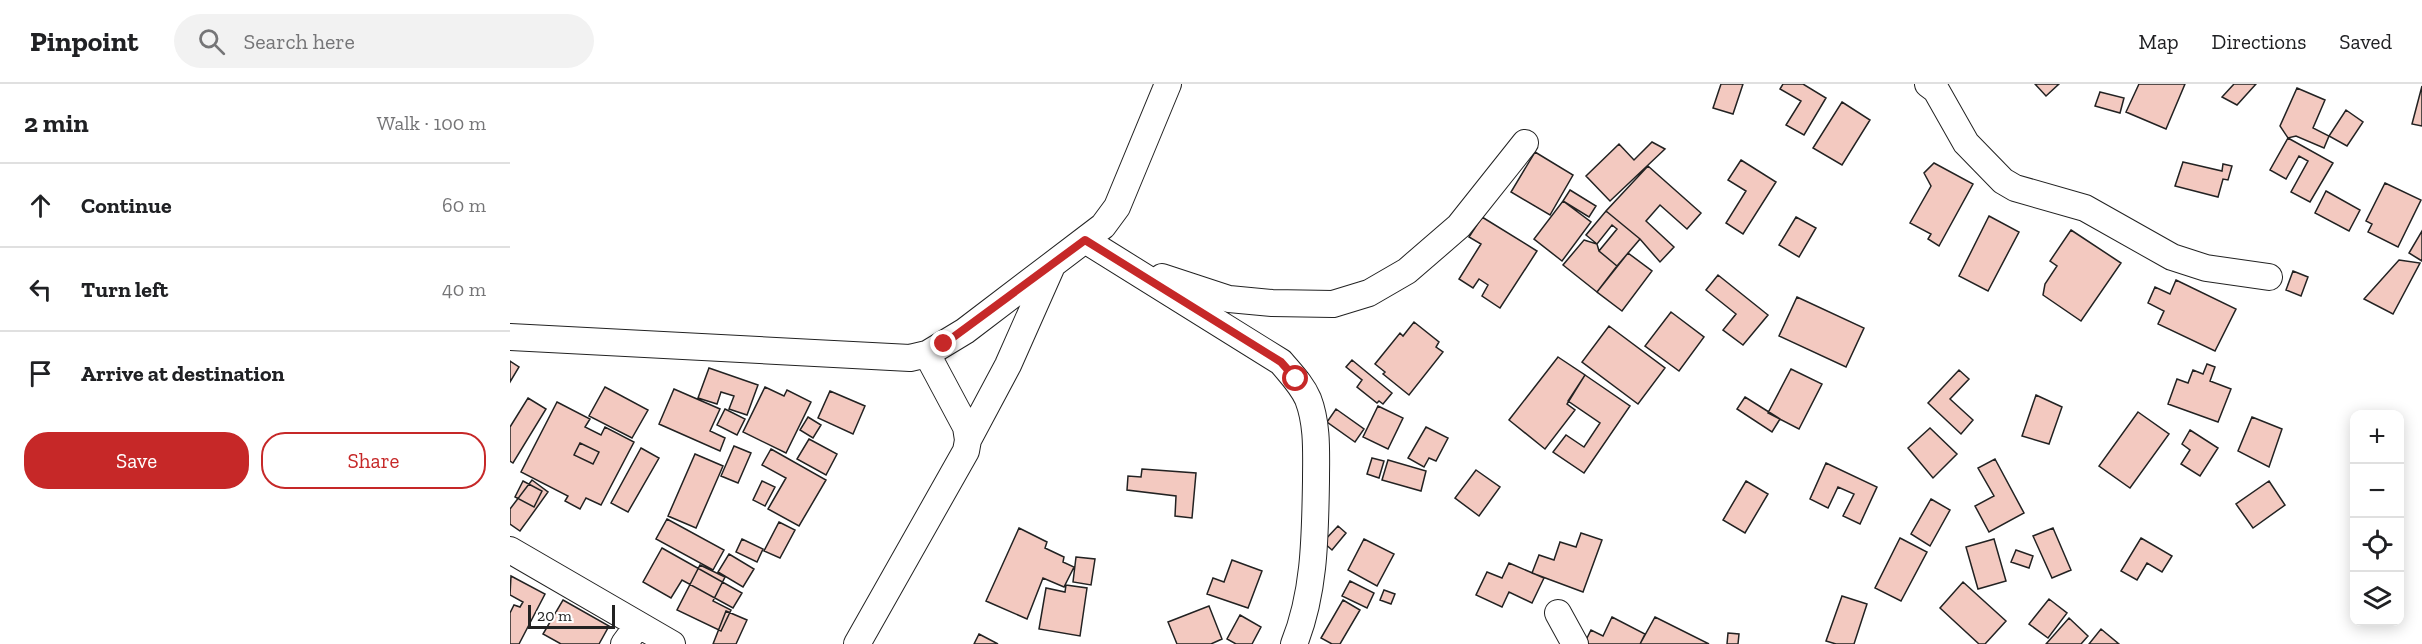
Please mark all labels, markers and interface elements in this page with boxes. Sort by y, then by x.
search box [174,14,594,68]
text: Pinpoint [30,25,138,58]
icon: search [195,25,228,58]
text: Search here [243,28,355,55]
text: Map [2139,29,2179,54]
text: Directions [2212,29,2306,54]
text: Saved [2339,29,2392,54]
text: 2 min [24,107,89,139]
text: Walk · 100 m [377,111,486,135]
icon: ahead [24,189,57,222]
text: Continue [81,192,172,219]
text: 60 m [442,193,486,217]
icon: left [24,273,57,306]
text: Turn left [81,276,168,303]
text: 40 m [442,277,486,301]
route end [930,330,956,356]
icon: arrive [24,357,57,390]
text: Arrive at destination [81,360,284,387]
route start [1282,365,1308,391]
map controls [2350,410,2404,626]
button: + [2350,410,2404,464]
button: Save [24,432,249,489]
button: Share [261,432,486,489]
button: − [2350,464,2404,518]
button: locate [2350,518,2404,572]
button: layers [2350,572,2404,626]
scale bar [528,602,615,630]
text: 20 m [537,606,572,625]

